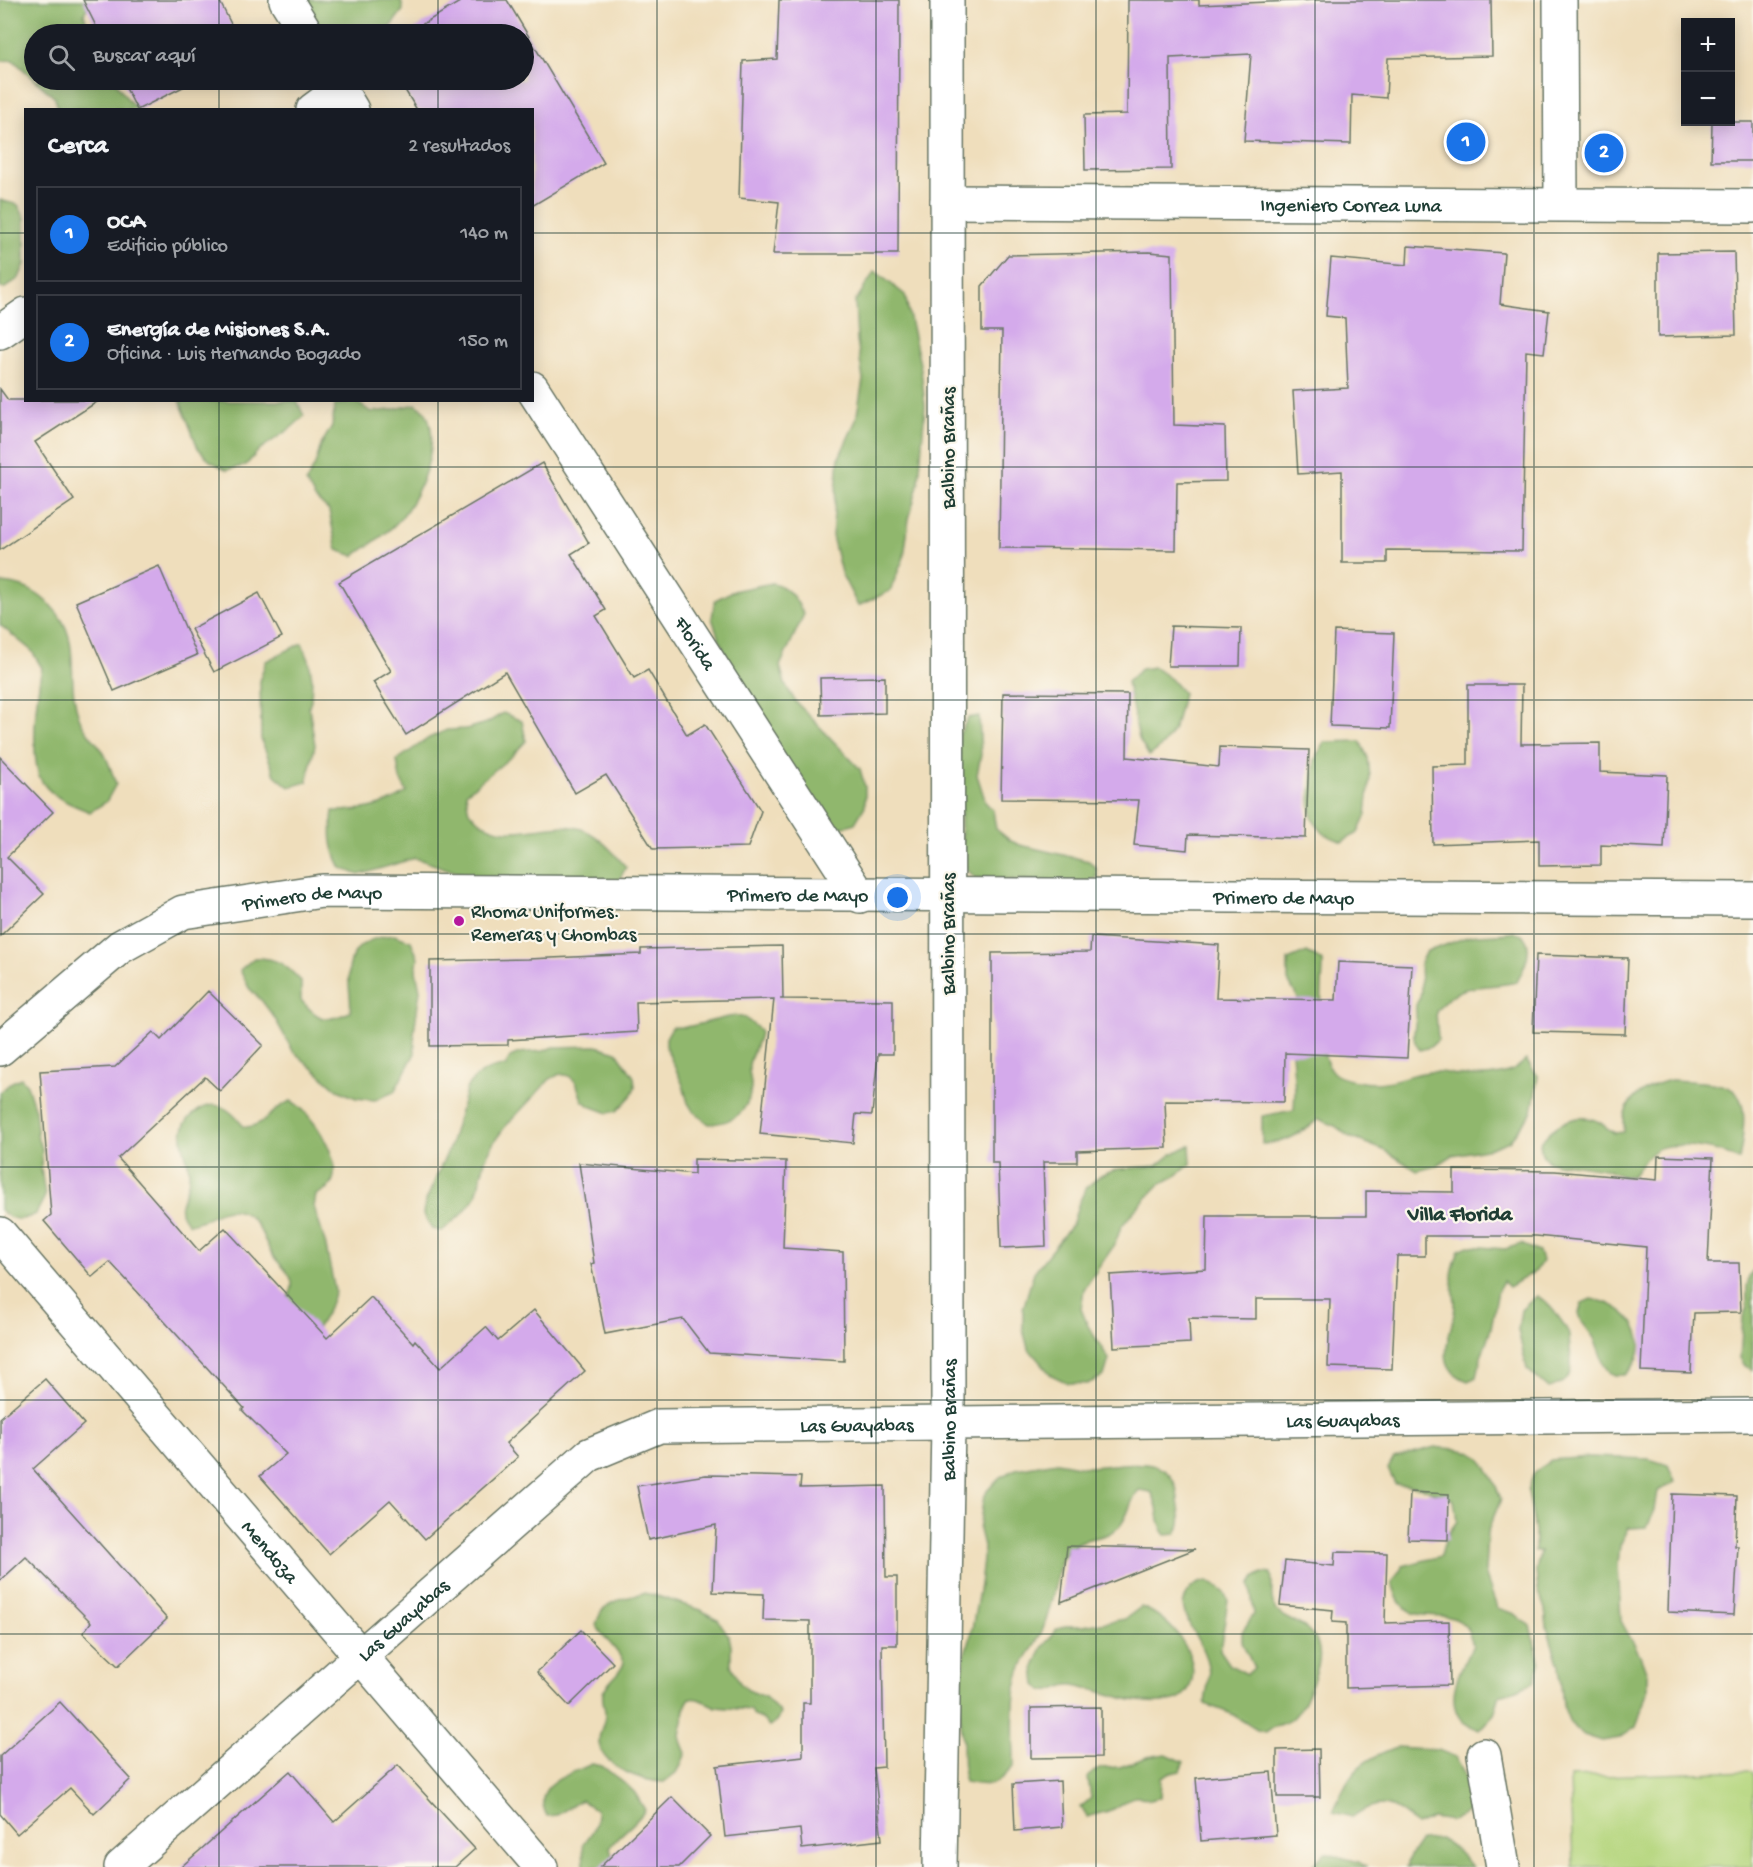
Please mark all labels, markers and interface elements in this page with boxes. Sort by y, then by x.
map controls [1681,18,1735,126]
button: + [1681,18,1735,72]
search box [24,24,534,90]
icon: search [45,41,78,74]
text: Buscar aquí [93,44,196,70]
button: − [1681,72,1735,126]
pin: 1 [1446,120,1486,164]
pin: 2 [1584,130,1624,176]
text: Cerca [48,132,108,163]
text: 2 resultados [408,136,510,159]
street label: Ingeniero Correa Luna [1260,196,1443,219]
text: OCA [107,210,145,236]
text: 1 [65,223,74,246]
text: 140 m [460,223,508,246]
text: Edificio público [107,236,228,259]
text: Energía de Misiones S.A. [107,318,331,344]
text: 2 [65,331,74,354]
text: 150 m [459,331,508,354]
text: Oficina · Luis Hernando Bogado [107,344,361,367]
street label: Balbino Brañas [939,387,962,510]
street label: Florida [667,612,720,676]
street label: Balbino Brañas [939,873,962,996]
street label: Primero de Mayo [240,883,383,918]
your location [883,883,912,912]
street label: Primero de Mayo [726,885,869,909]
street label: Primero de Mayo [1212,888,1355,912]
place label: Rhoma Uniformes. Remeras y Chombas [471,902,637,948]
marker: Rhoma Uniformes. Remeras y Chombas [452,914,466,928]
district label: Villa Florida [1407,1204,1514,1229]
street label: Balbino Brañas [939,1359,963,1482]
street label: Las Guayabas [1286,1411,1400,1435]
street label: Las Guayabas [800,1415,914,1440]
street label: Mendoza [235,1517,302,1590]
street label: Las Guayabas [355,1575,456,1668]

